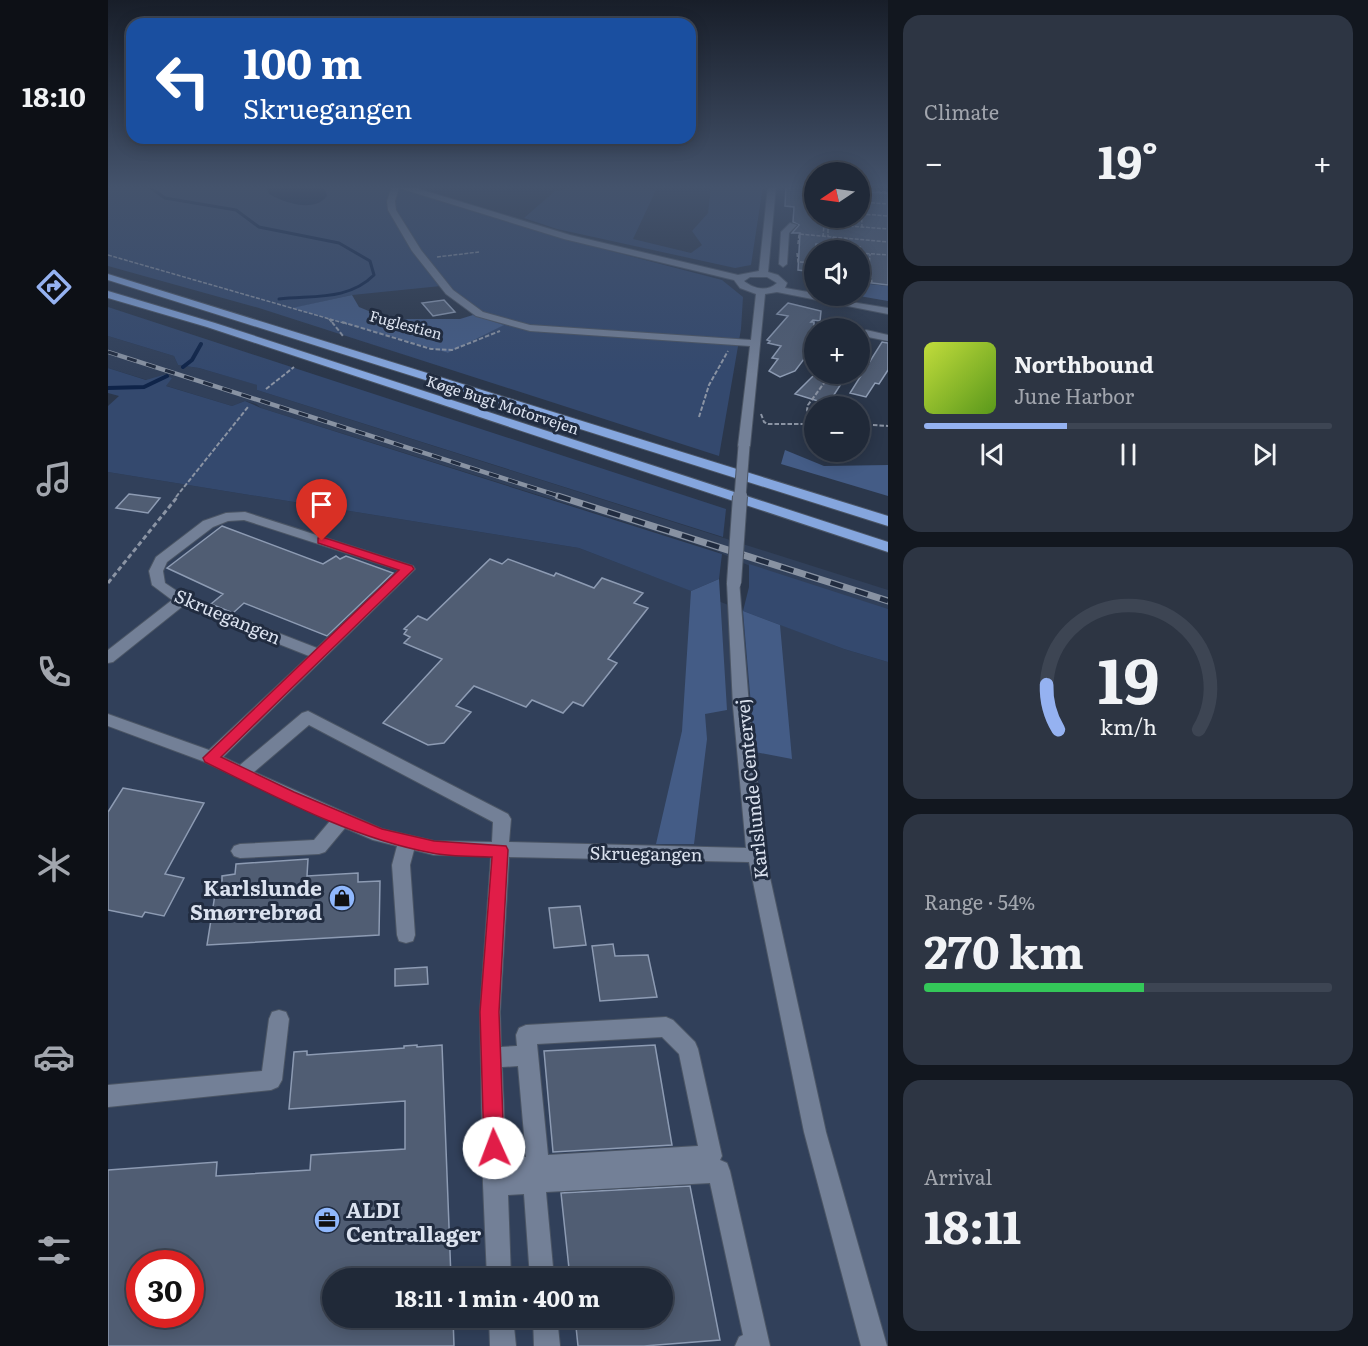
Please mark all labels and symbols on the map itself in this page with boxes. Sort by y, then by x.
north arrow [804,162,870,228]
street label: Fuglestien [367,303,445,345]
street label: Køge Bugt Motorvejen [424,368,582,440]
pin [296,479,347,541]
street label: Skruegangen [171,582,285,651]
street label: Karlslunde Centervej [728,698,774,880]
street label: Skruegangen [589,839,703,867]
place label: Karlslunde Smørrebrød [190,871,322,926]
shop icon: Karlslunde Smørrebrød [327,883,357,913]
position arrow [462,1116,526,1180]
place label: ALDI Centrallager [346,1193,482,1248]
office icon: ALDI Centrallager [312,1205,342,1235]
speed limit sign: 30 [126,1250,204,1328]

